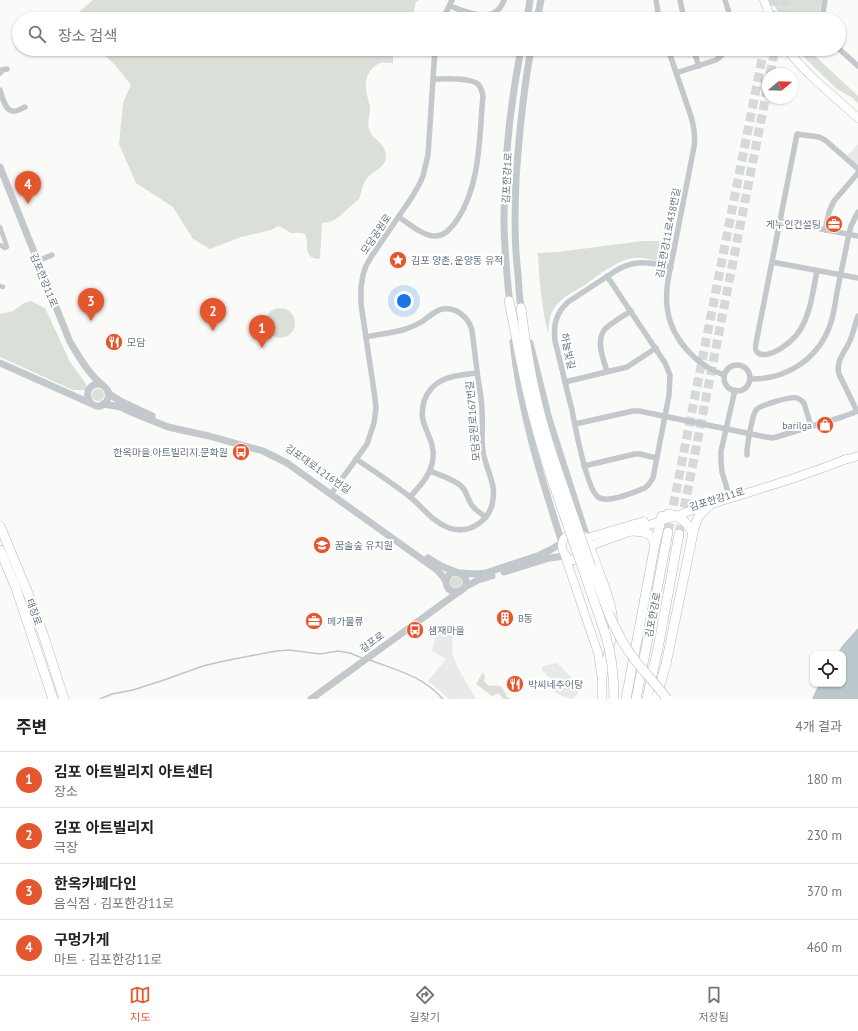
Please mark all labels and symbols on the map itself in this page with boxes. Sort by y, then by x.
north arrow [762,68,798,104]
street label: 김포한강1로 [499,152,515,204]
pin: 4 [15,171,41,204]
street label: 김포한강11로438번길 [653,187,683,279]
street label: 모담공원로 [358,211,394,257]
office icon: 게누인컨설팅 [824,214,844,234]
place label: 게누인컨설팅 [766,218,821,231]
place icon: 김포 양촌, 운양동 유적 [388,250,408,270]
street label: 김포한강11로 [27,251,61,309]
place label: 김포 양촌, 운양동 유적 [411,254,503,267]
pin: 3 [78,288,104,321]
your location [394,291,414,311]
pin: 2 [200,298,226,331]
pin: 1 [249,315,275,348]
restaurant icon: 모담 [104,332,124,352]
street label: 하늘빛길 [558,332,578,370]
place label: 모담 [127,336,146,349]
street label: 모담공원로167번길 [463,380,483,462]
shop icon: barilga [815,415,835,435]
place label: barilga [782,419,812,432]
bus stop icon: 한옥마을.아트빌리지.문화원 [231,442,251,462]
street label: 김포대로1216번길 [283,442,353,496]
place label: 한옥마을.아트빌리지.문화원 [113,446,228,459]
street label: 김포한강11로 [688,484,746,514]
school or university icon: 꿈솔숲 유치원 [312,535,332,555]
place label: 꿈솔숲 유치원 [335,539,393,552]
street label: 김포한강로 [642,591,664,639]
street label: 태장로 [23,597,45,627]
building icon: B동 [495,608,515,628]
office icon: 메가물류 [304,611,324,631]
place label: B동 [518,612,533,625]
place label: 메가물류 [327,615,364,628]
bus stop icon: 샘재마을 [405,620,425,640]
place label: 샘재마을 [428,624,465,637]
street label: 걸포로 [357,629,387,655]
restaurant icon: 박씨네추어탕 [505,674,525,694]
place label: 박씨네추어탕 [528,678,583,691]

